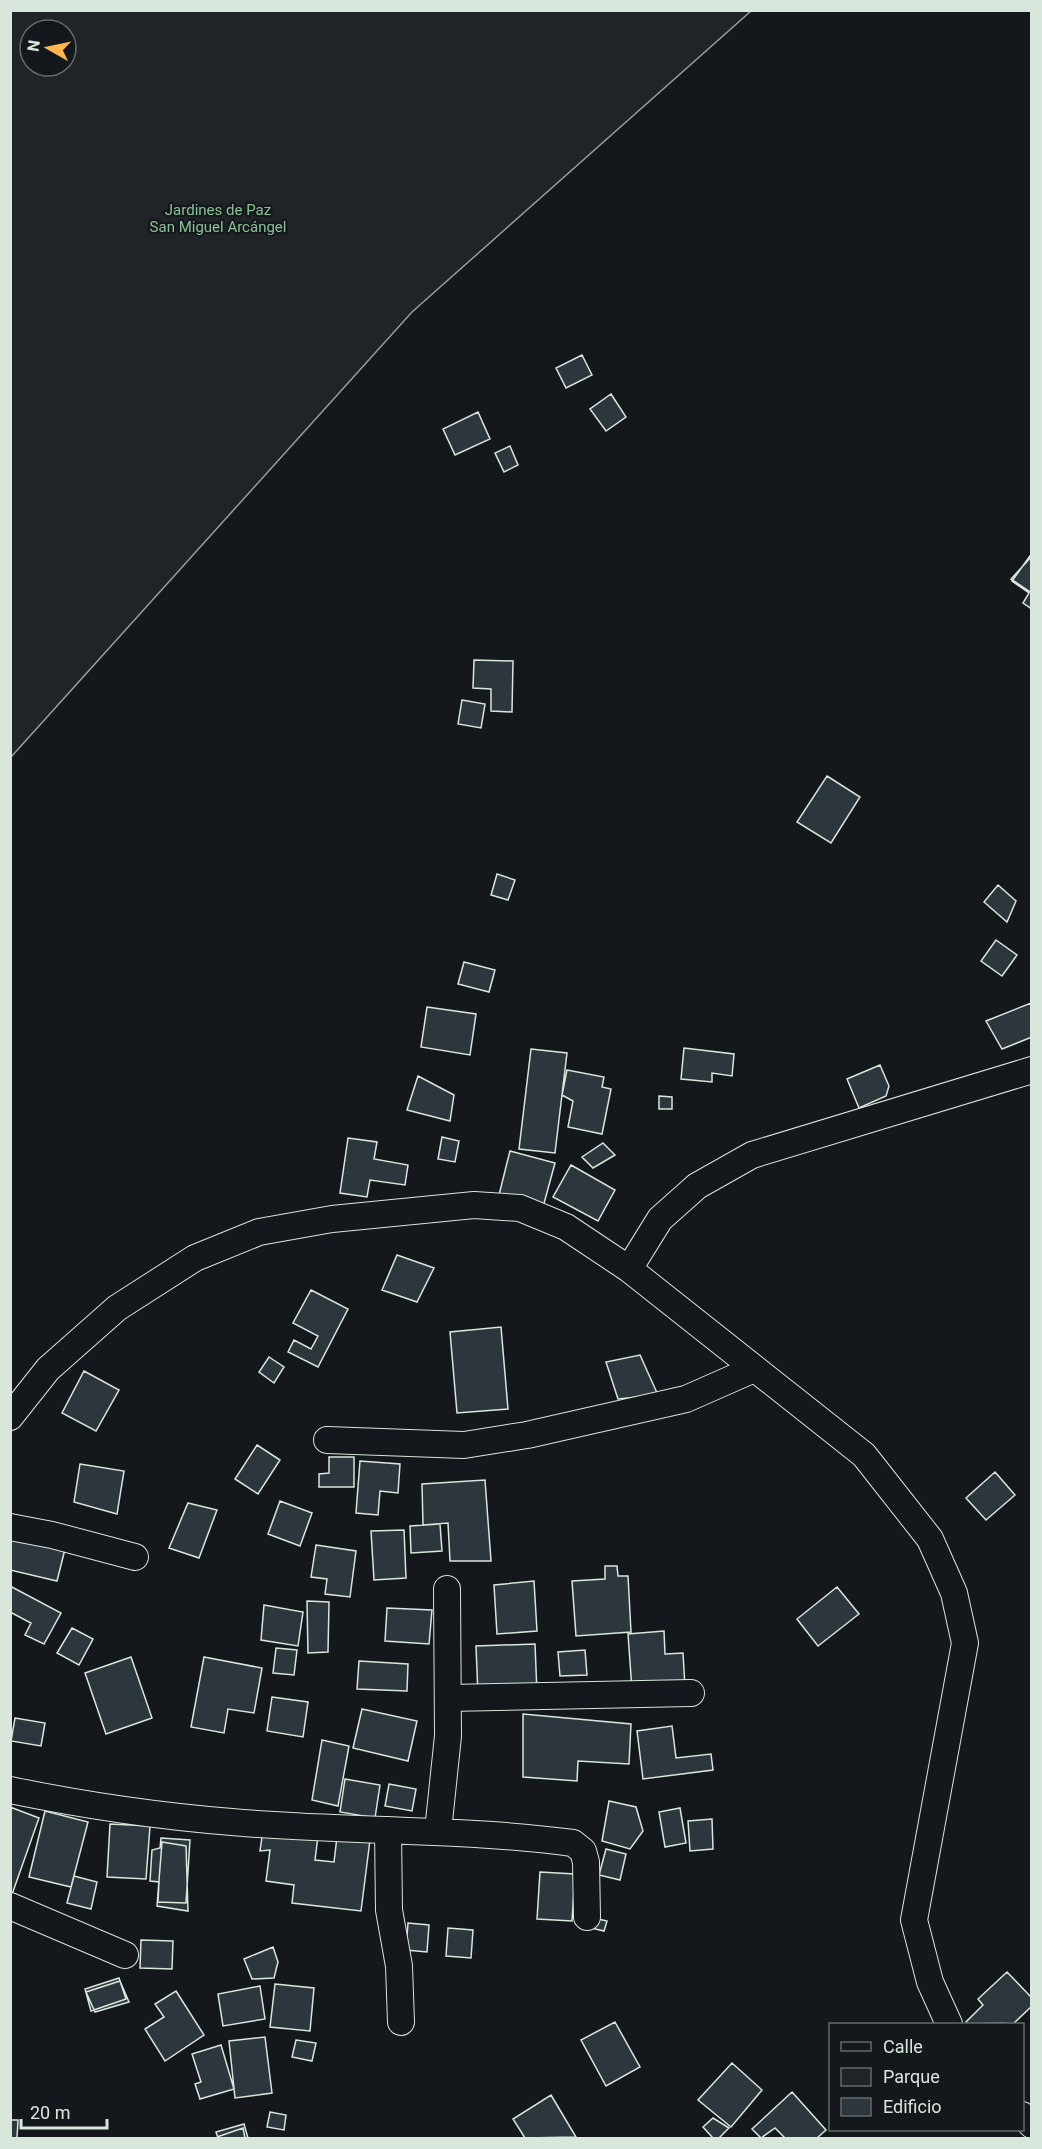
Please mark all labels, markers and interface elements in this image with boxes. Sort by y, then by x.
north arrow [18,18,78,78]
text: N [23,39,44,53]
park label: Jardines de Paz San Miguel Arcángel [150,201,286,236]
legend [829,2023,1024,2131]
text: Calle [883,2036,923,2057]
text: Parque [883,2066,940,2087]
scale bar [21,2092,106,2130]
text: Edificio [883,2096,942,2117]
text: 20 m [30,2102,70,2123]

